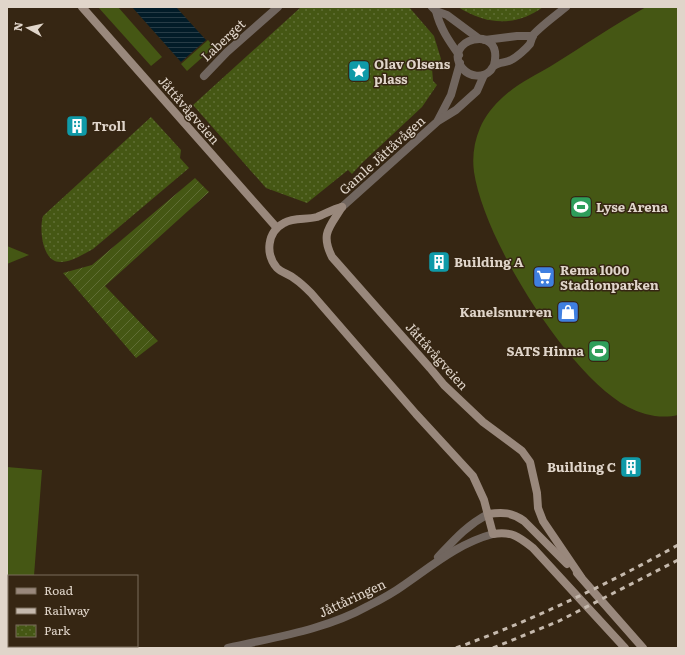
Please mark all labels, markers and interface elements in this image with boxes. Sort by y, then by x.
north arrow [8,8,48,48]
street label: Laberget [196,14,250,65]
text: N [9,21,26,32]
place label: Olav Olsens plass [374,54,451,88]
place icon: Olav Olsens plass [346,58,372,84]
street label: Jåttåvågveien [154,71,225,149]
street label: Gamle Jåttåvågen [335,111,429,198]
building icon: Troll [64,113,90,139]
place label: Troll [92,116,126,135]
sports icon: Lyse Arena [568,194,594,220]
place label: Lyse Arena [596,197,669,216]
building icon: Building A [426,249,452,275]
place label: Building A [454,252,524,271]
place label: Rema 1000 Stadionparken [560,260,659,294]
supermarket icon: Rema 1000 Stadionparken [531,264,557,290]
shop icon: Kanelsnurren [555,299,581,325]
place label: Kanelsnurren [459,302,552,321]
street label: Jåttåvågveien [402,317,473,394]
sports icon: SATS Hinna [586,338,612,364]
place label: SATS Hinna [506,341,584,360]
building icon: Building C [618,454,644,480]
place label: Building C [547,457,616,476]
street label: Jåttåringen [315,574,389,621]
legend [8,575,138,647]
text: Road [44,581,74,599]
text: Railway [44,601,90,619]
text: Park [44,621,71,639]

